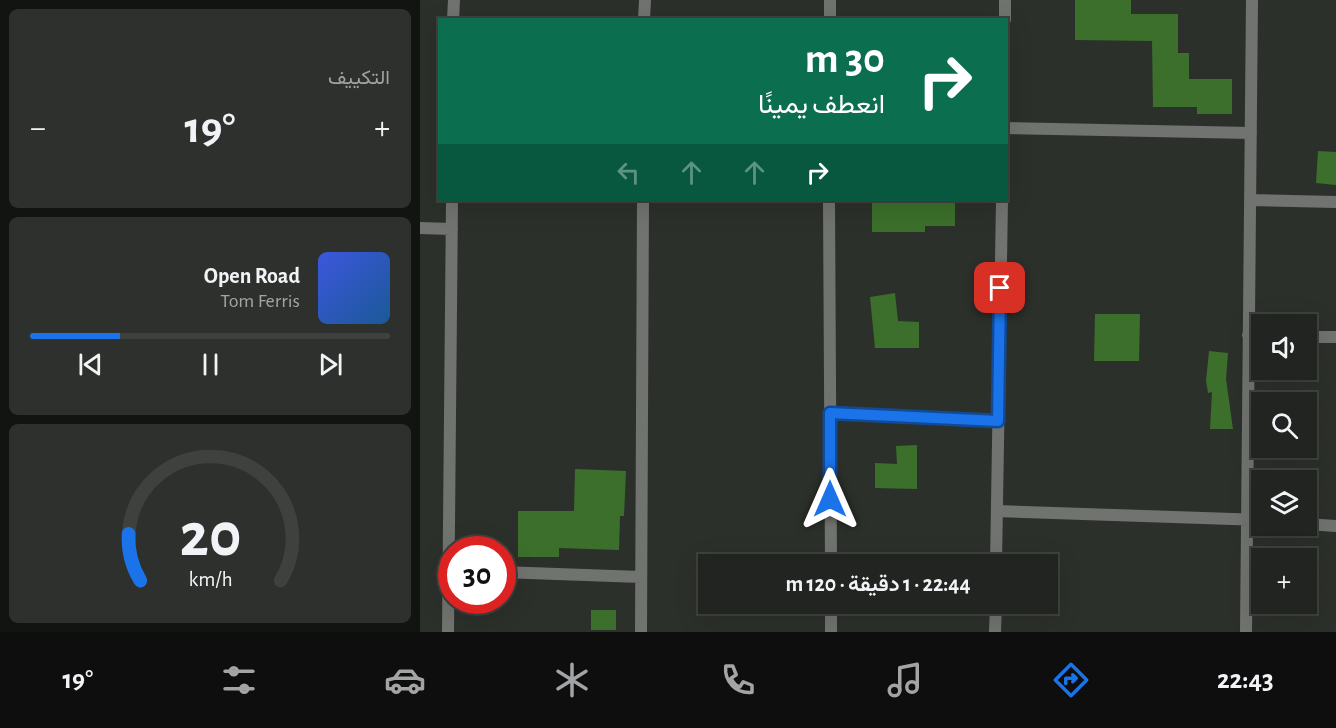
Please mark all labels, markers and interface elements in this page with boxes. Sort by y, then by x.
text: 30 m [805,38,885,80]
icon: right [906,42,984,120]
text: التكييف [328,68,390,88]
text: انعطف يمينًا [758,91,885,118]
text: 19° [184,106,236,151]
text: − [30,112,46,145]
text: + [374,112,390,145]
icon: left [612,156,645,189]
icon: ahead [675,156,708,189]
icon: ahead [738,156,771,189]
icon: right [801,156,834,189]
pin [974,262,1025,313]
text: Open Road [204,265,300,287]
icon: arrive [983,271,1016,304]
text: Tom Ferris [220,291,300,311]
map controls [1251,314,1317,614]
button: sound [1251,314,1317,380]
icon: previous [74,348,107,381]
icon: pause [194,348,227,381]
icon: next [314,348,347,381]
button: search [1251,392,1317,458]
position arrow [798,467,862,531]
button: layers [1251,470,1317,536]
text: 20 [179,505,241,567]
speed limit sign: 30 [438,536,516,614]
button: + [1251,548,1317,614]
text: km/h [188,569,232,590]
text: 22:44 · 1 دقيقة · 120 m [785,573,971,595]
icon: filters [218,659,260,701]
icon: car [384,659,426,701]
icon: climate [551,659,593,701]
icon: phone [717,659,759,701]
icon: music [884,659,926,701]
icon: directions [1050,659,1092,701]
text: 19° [62,666,93,693]
text: 22:43 [1217,666,1274,693]

